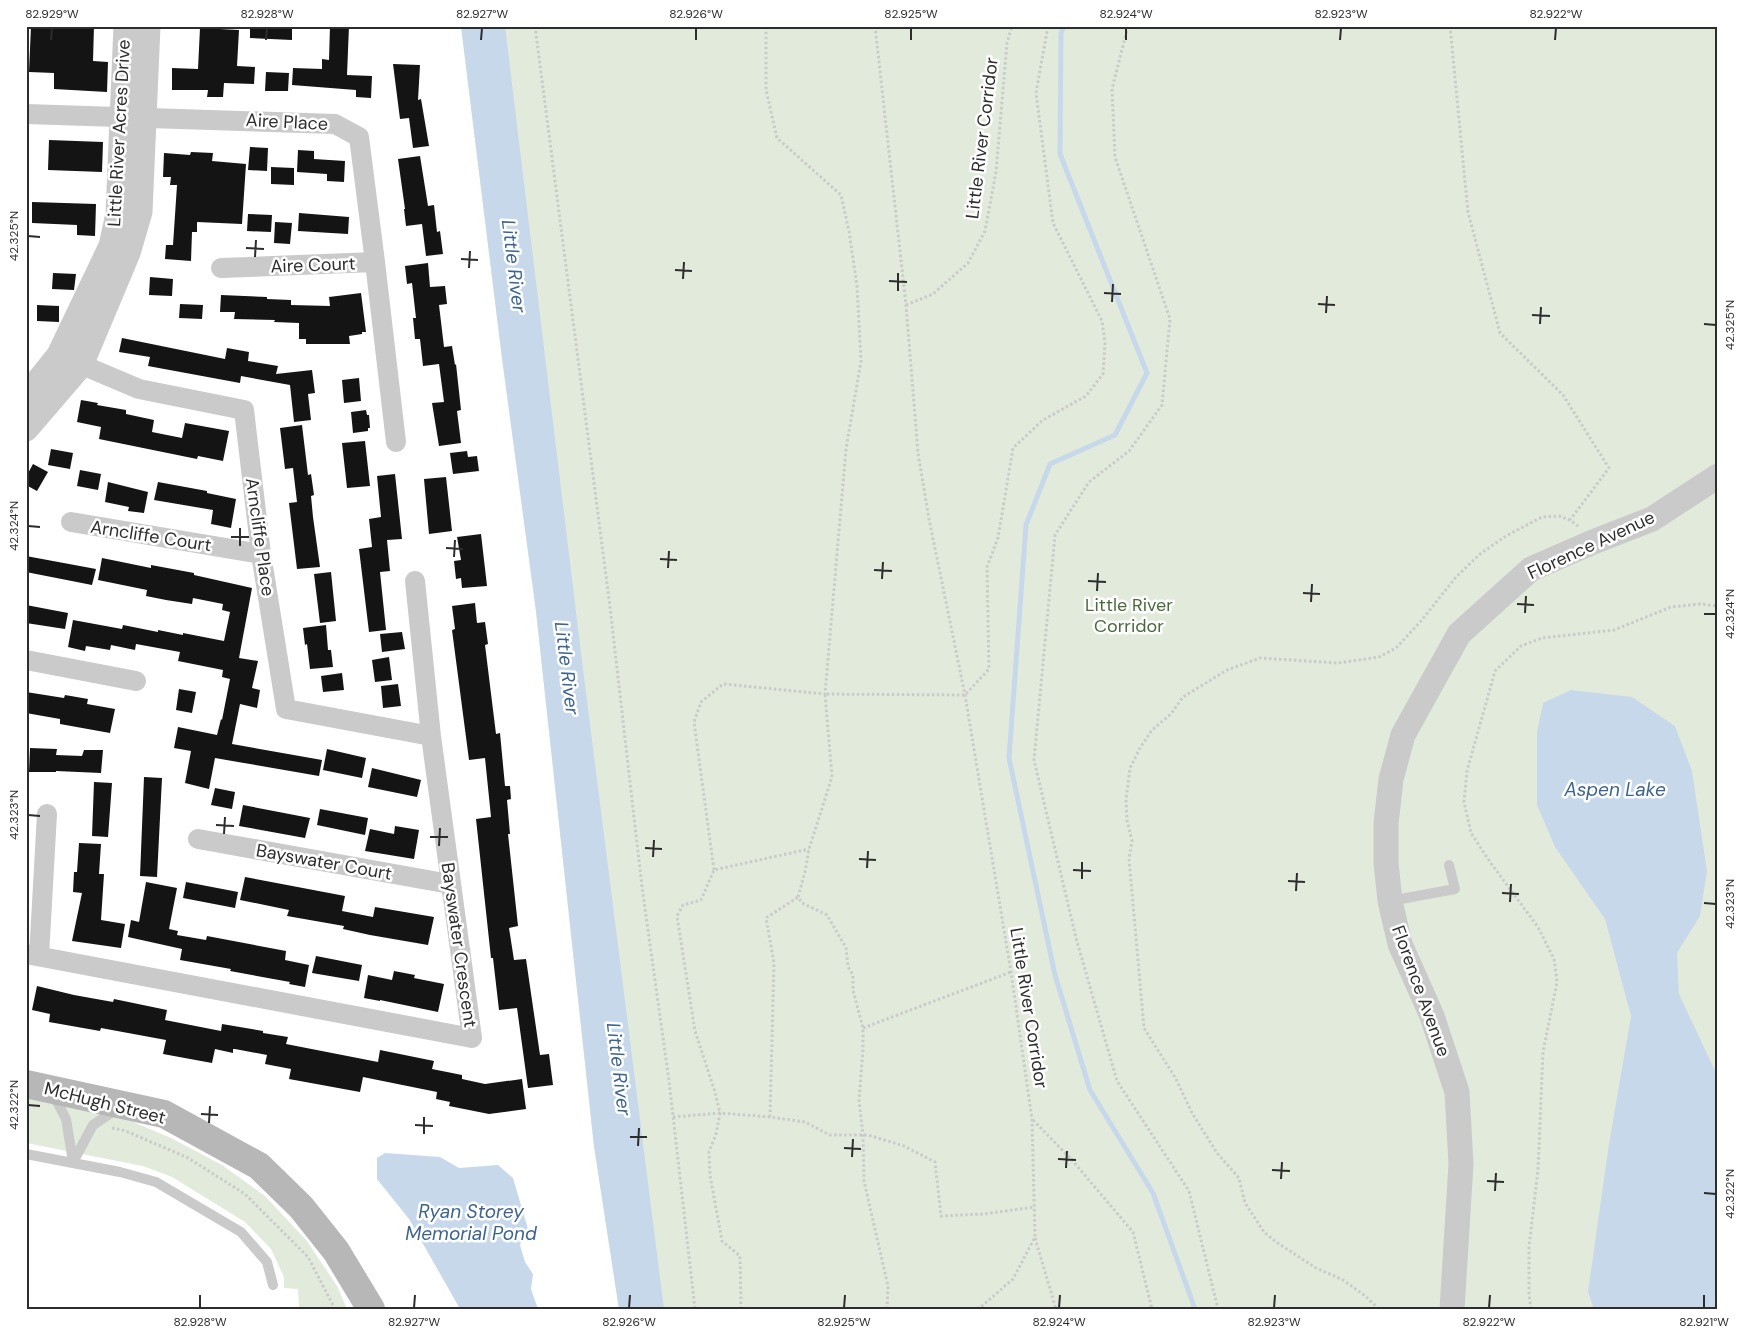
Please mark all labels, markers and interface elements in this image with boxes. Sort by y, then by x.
text: 82.929°W [25,6,79,22]
text: 82.928°W [240,6,294,22]
text: 82.927°W [456,6,508,22]
text: 82.926°W [669,6,723,22]
text: 82.925°W [884,6,938,22]
text: 82.924°W [1099,6,1153,22]
text: 82.923°W [1314,6,1368,22]
text: 82.922°W [1530,6,1583,22]
street label: Little River Acres Drive [102,39,136,227]
street label: Little River Corridor [960,56,1004,220]
street label: Aire Place [245,108,329,136]
text: 42.325°N [6,211,22,261]
water label: Little River [496,218,532,315]
street label: Aire Court [270,252,356,278]
text: 42.325°N [1722,300,1738,350]
street label: Arncliffe Place [240,476,280,598]
text: 42.324°N [6,501,22,551]
street label: Florence Avenue [1524,505,1658,585]
street label: Arncliffe Court [89,515,213,557]
text: 42.324°N [1722,589,1738,639]
park label: Little River Corridor [1085,593,1173,638]
water label: Little River [549,620,585,717]
water label: Aspen Lake [1563,777,1666,802]
text: 42.323°N [6,790,22,840]
street label: Bayswater Court [254,838,394,886]
street label: Bayswater Crescent [436,861,482,1029]
text: 42.323°N [1722,879,1738,929]
street label: Florence Avenue [1386,922,1456,1060]
street label: Little River Corridor [1004,926,1054,1090]
water label: Little River [601,1021,637,1118]
street label: McHugh Street [42,1076,168,1130]
text: 42.322°N [6,1080,22,1130]
text: 42.322°N [1722,1169,1738,1219]
water label: Ryan Storey Memorial Pond [405,1199,538,1246]
text: 82.928°W [173,1314,227,1330]
text: 82.927°W [388,1314,440,1330]
text: 82.926°W [602,1314,656,1330]
text: 82.925°W [817,1314,871,1330]
text: 82.924°W [1032,1314,1086,1330]
text: 82.923°W [1247,1314,1301,1330]
text: 82.922°W [1463,1314,1516,1330]
text: 82.921°W [1679,1314,1729,1330]

